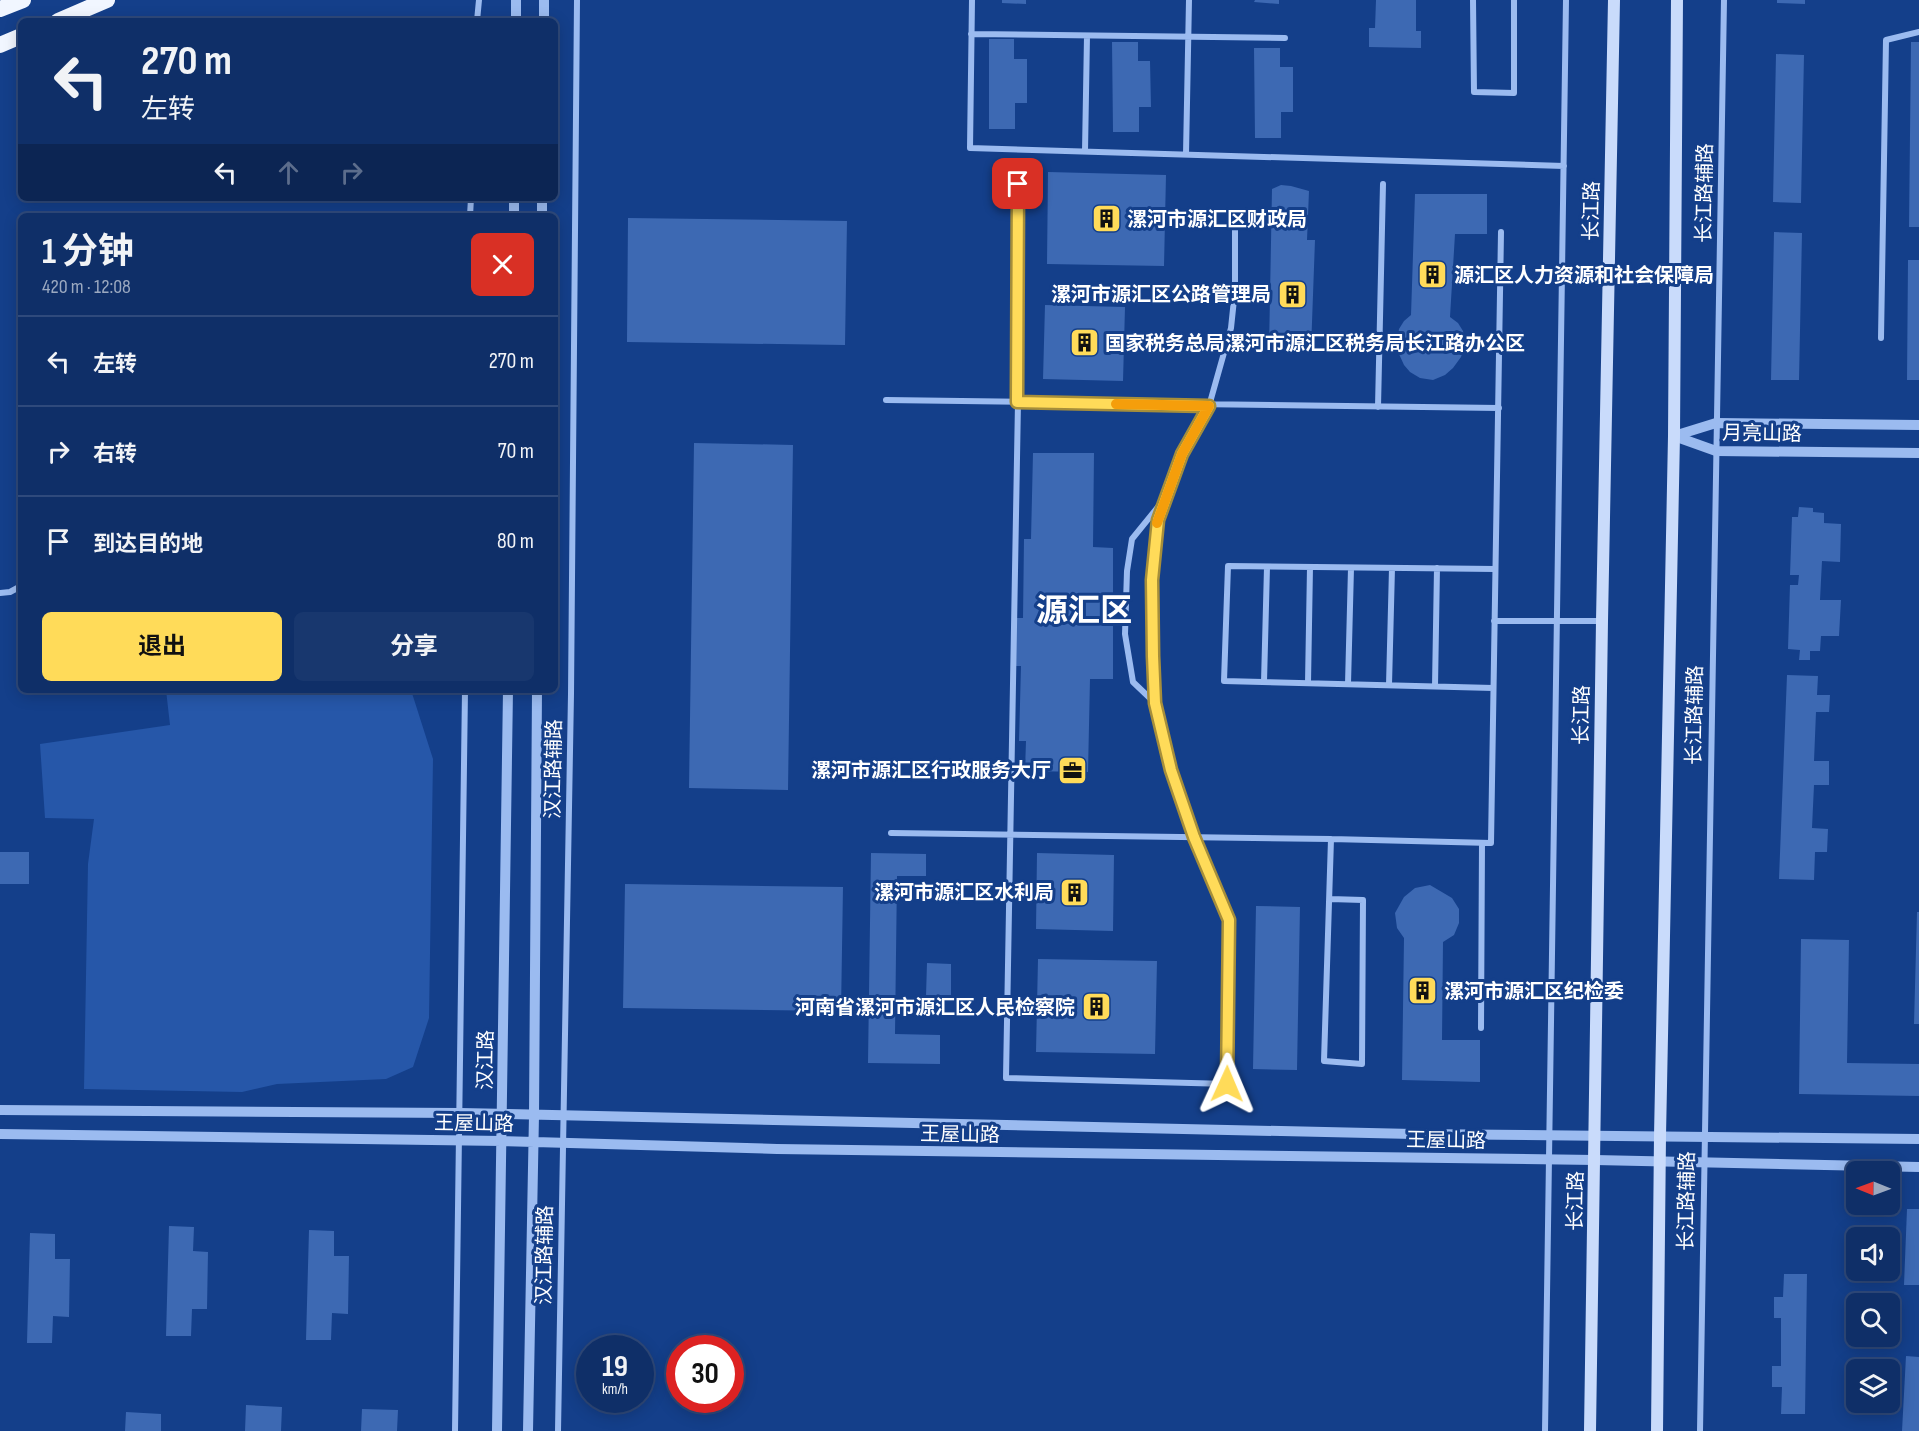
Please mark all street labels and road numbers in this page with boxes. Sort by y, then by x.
street label: 长江路辅路 [1692,143,1718,243]
street label: 长江路 [1579,181,1605,241]
street label: 月亮山路 [1722,421,1802,447]
street label: 长江路辅路 [1682,665,1708,765]
street label: 长江路 [1569,685,1595,745]
street label: 汉江路辅路 [541,719,567,819]
street label: 汉江路 [473,1030,499,1090]
street label: 王屋山路 [434,1111,514,1137]
street label: 王屋山路 [920,1122,1000,1148]
street label: 王屋山路 [1406,1128,1486,1154]
street label: 长江路辅路 [1674,1151,1700,1251]
street label: 长江路 [1563,1171,1589,1231]
street label: 汉江路辅路 [532,1205,558,1305]

